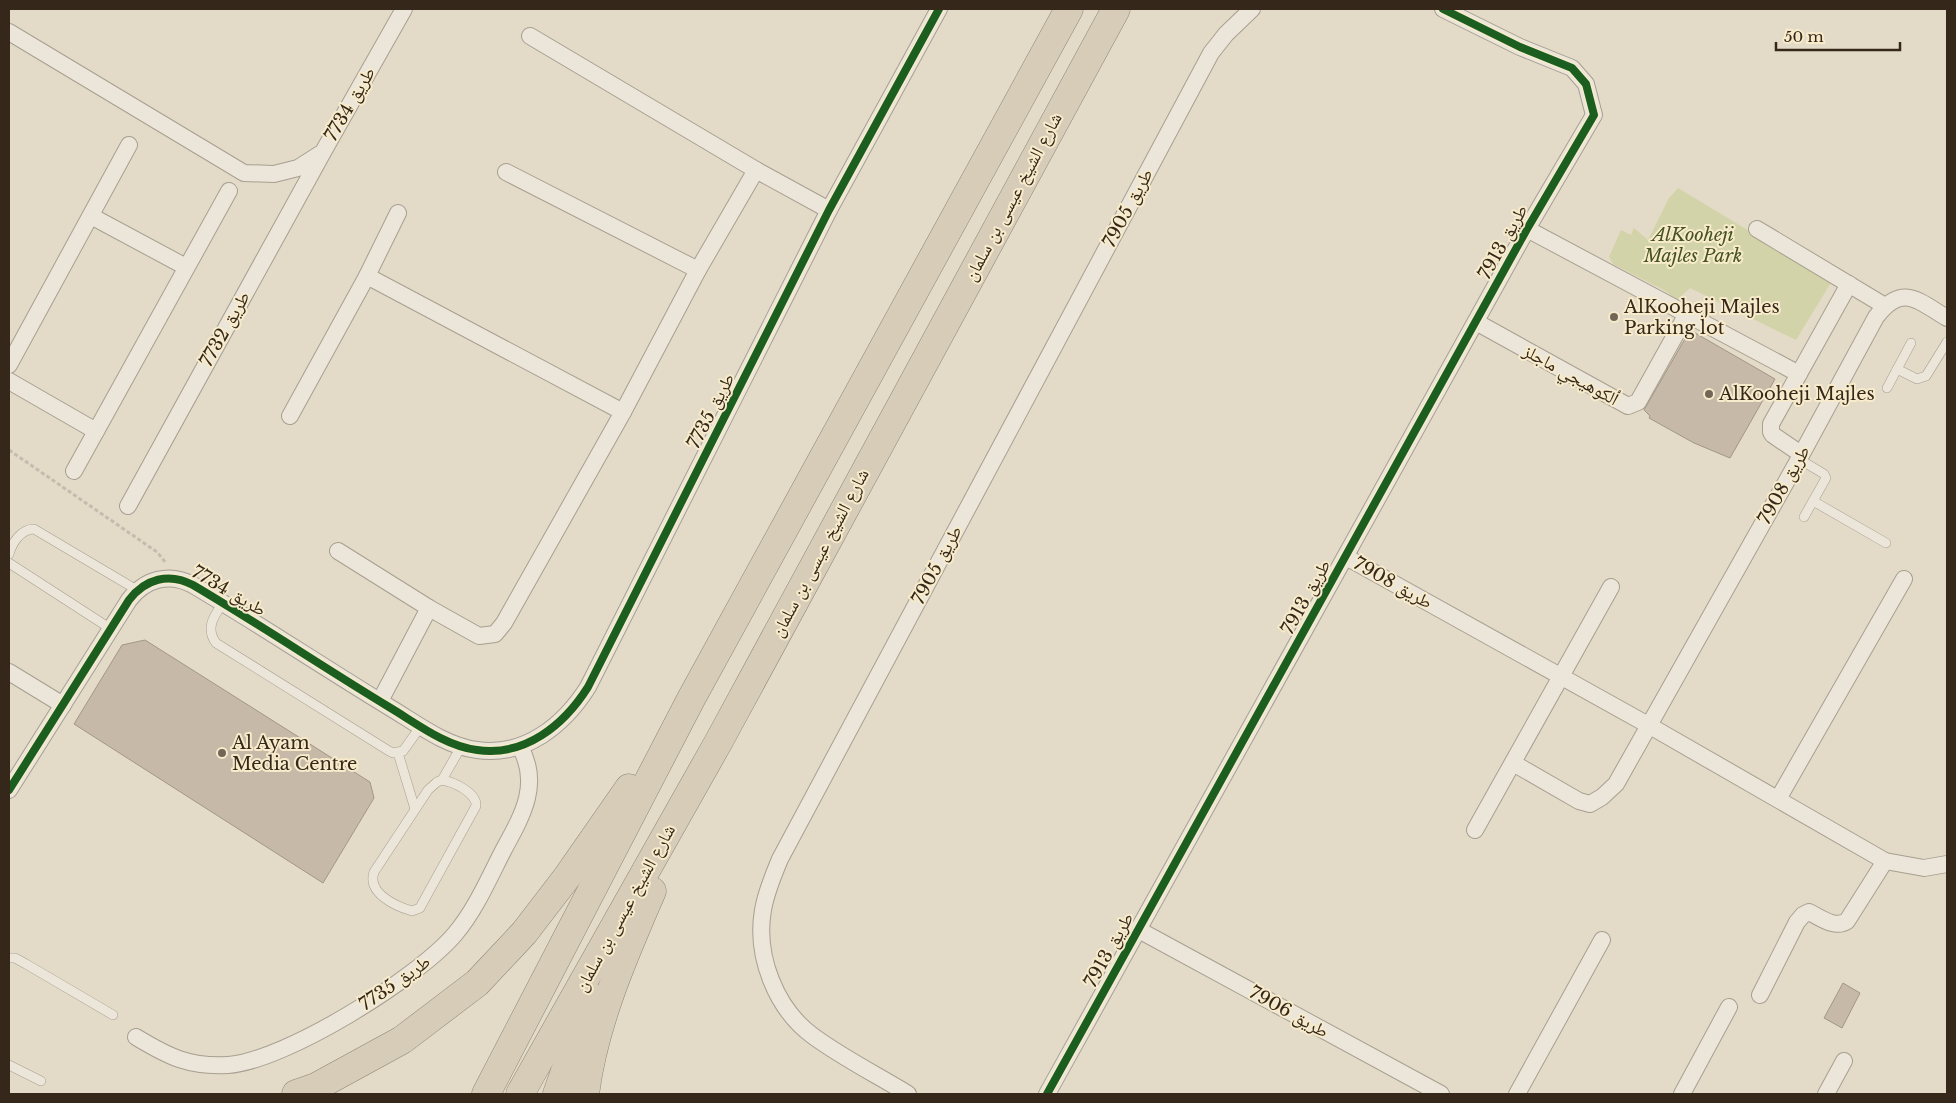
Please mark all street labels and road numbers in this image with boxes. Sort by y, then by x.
street label: طريق 7734 [320,63,380,145]
street label: شارع الشيخ عيسى بن سلمان [959,109,1068,285]
street label: طريق 7905 [1098,165,1158,251]
street label: طريق 7913 [1474,201,1532,283]
street label: طريق 7732 [195,288,255,370]
street label: ألكوهيجي ماجلز [1517,339,1623,413]
street label: طريق 7735 [683,370,739,452]
street label: طريق 7908 [1753,442,1815,528]
street label: شارع الشيخ عيسى بن سلمان [766,465,875,641]
street label: طريق 7905 [907,522,967,608]
street label: طريق 7908 [1350,552,1436,614]
street label: طريق 7913 [1277,556,1335,638]
street label: طريق 7734 [188,561,270,621]
street label: شارع الشيخ عيسى بن سلمان [570,821,681,996]
street label: طريق 7913 [1080,909,1138,991]
street label: طريق 7735 [355,951,435,1015]
street label: طريق 7906 [1246,981,1332,1043]

